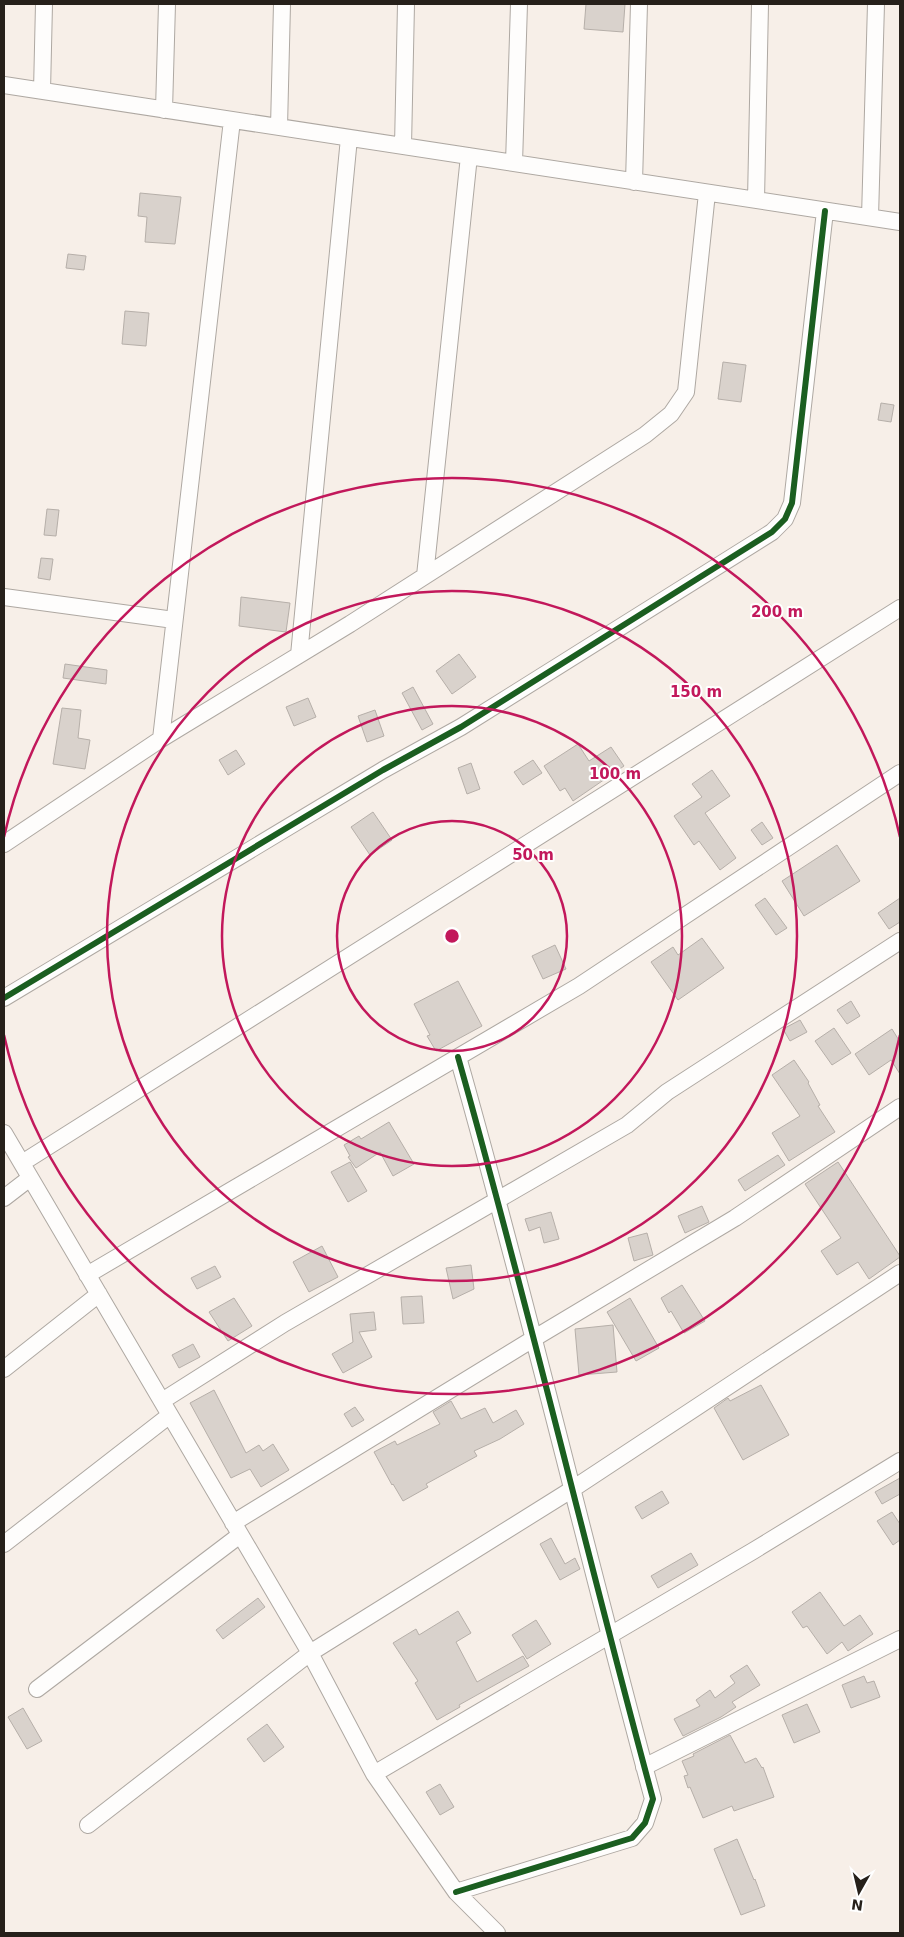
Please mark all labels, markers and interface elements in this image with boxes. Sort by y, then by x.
text: 200 m [751,603,803,621]
text: 150 m [670,683,722,701]
text: 100 m [589,765,641,783]
text: 50 m [512,846,554,864]
centre of rings [443,927,461,945]
north arrow [834,1867,884,1917]
text: N [850,1896,864,1914]

